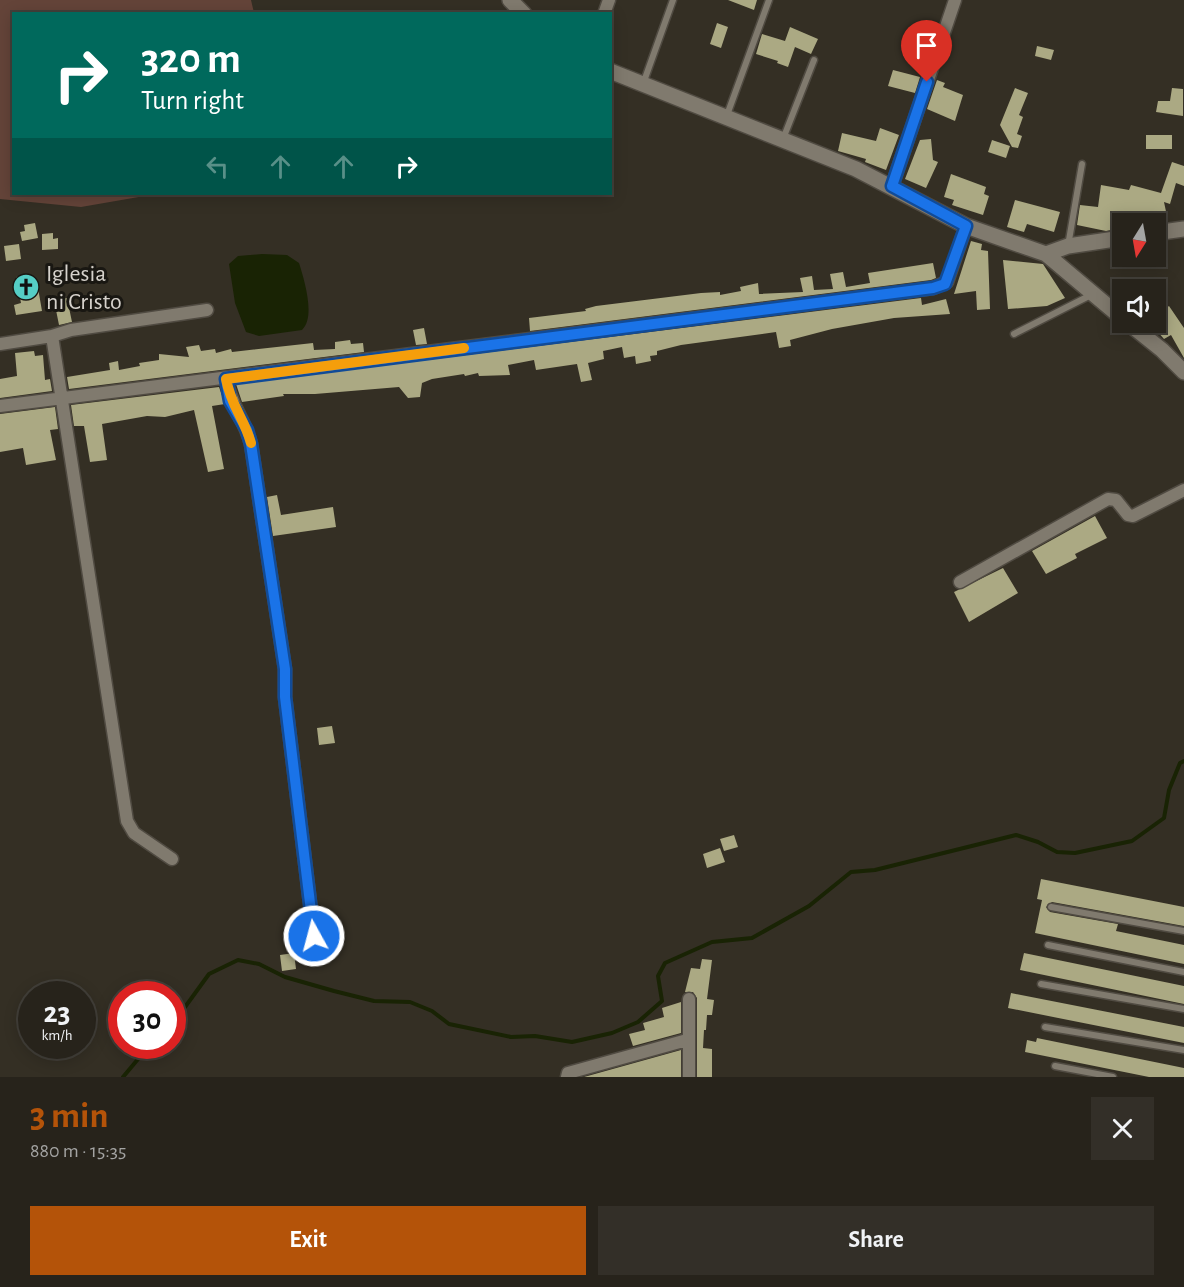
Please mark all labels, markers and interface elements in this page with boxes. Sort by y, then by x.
pin [901,20,952,82]
icon: arrive [910,29,943,62]
icon: right [42,36,120,114]
text: 320 m [141,38,241,80]
text: Turn right [141,87,244,114]
icon: left [201,150,234,183]
icon: ahead [264,150,297,183]
icon: ahead [327,150,360,183]
icon: right [390,150,423,183]
north arrow [1112,213,1166,267]
map controls [1112,213,1166,333]
place label: Iglesia ni Cristo [46,262,122,314]
church icon: Iglesia ni Cristo [11,272,41,302]
button: sound [1112,279,1166,333]
position arrow [282,904,346,968]
speed limit sign: 30 [108,981,186,1059]
text: 23 [43,998,71,1028]
text: km/h [42,1028,72,1043]
button: close [1091,1097,1154,1160]
text: 3 min [30,1098,108,1134]
text: 880 m · 15:35 [30,1141,126,1161]
button: Exit [30,1206,586,1275]
button: Share [598,1206,1154,1275]

